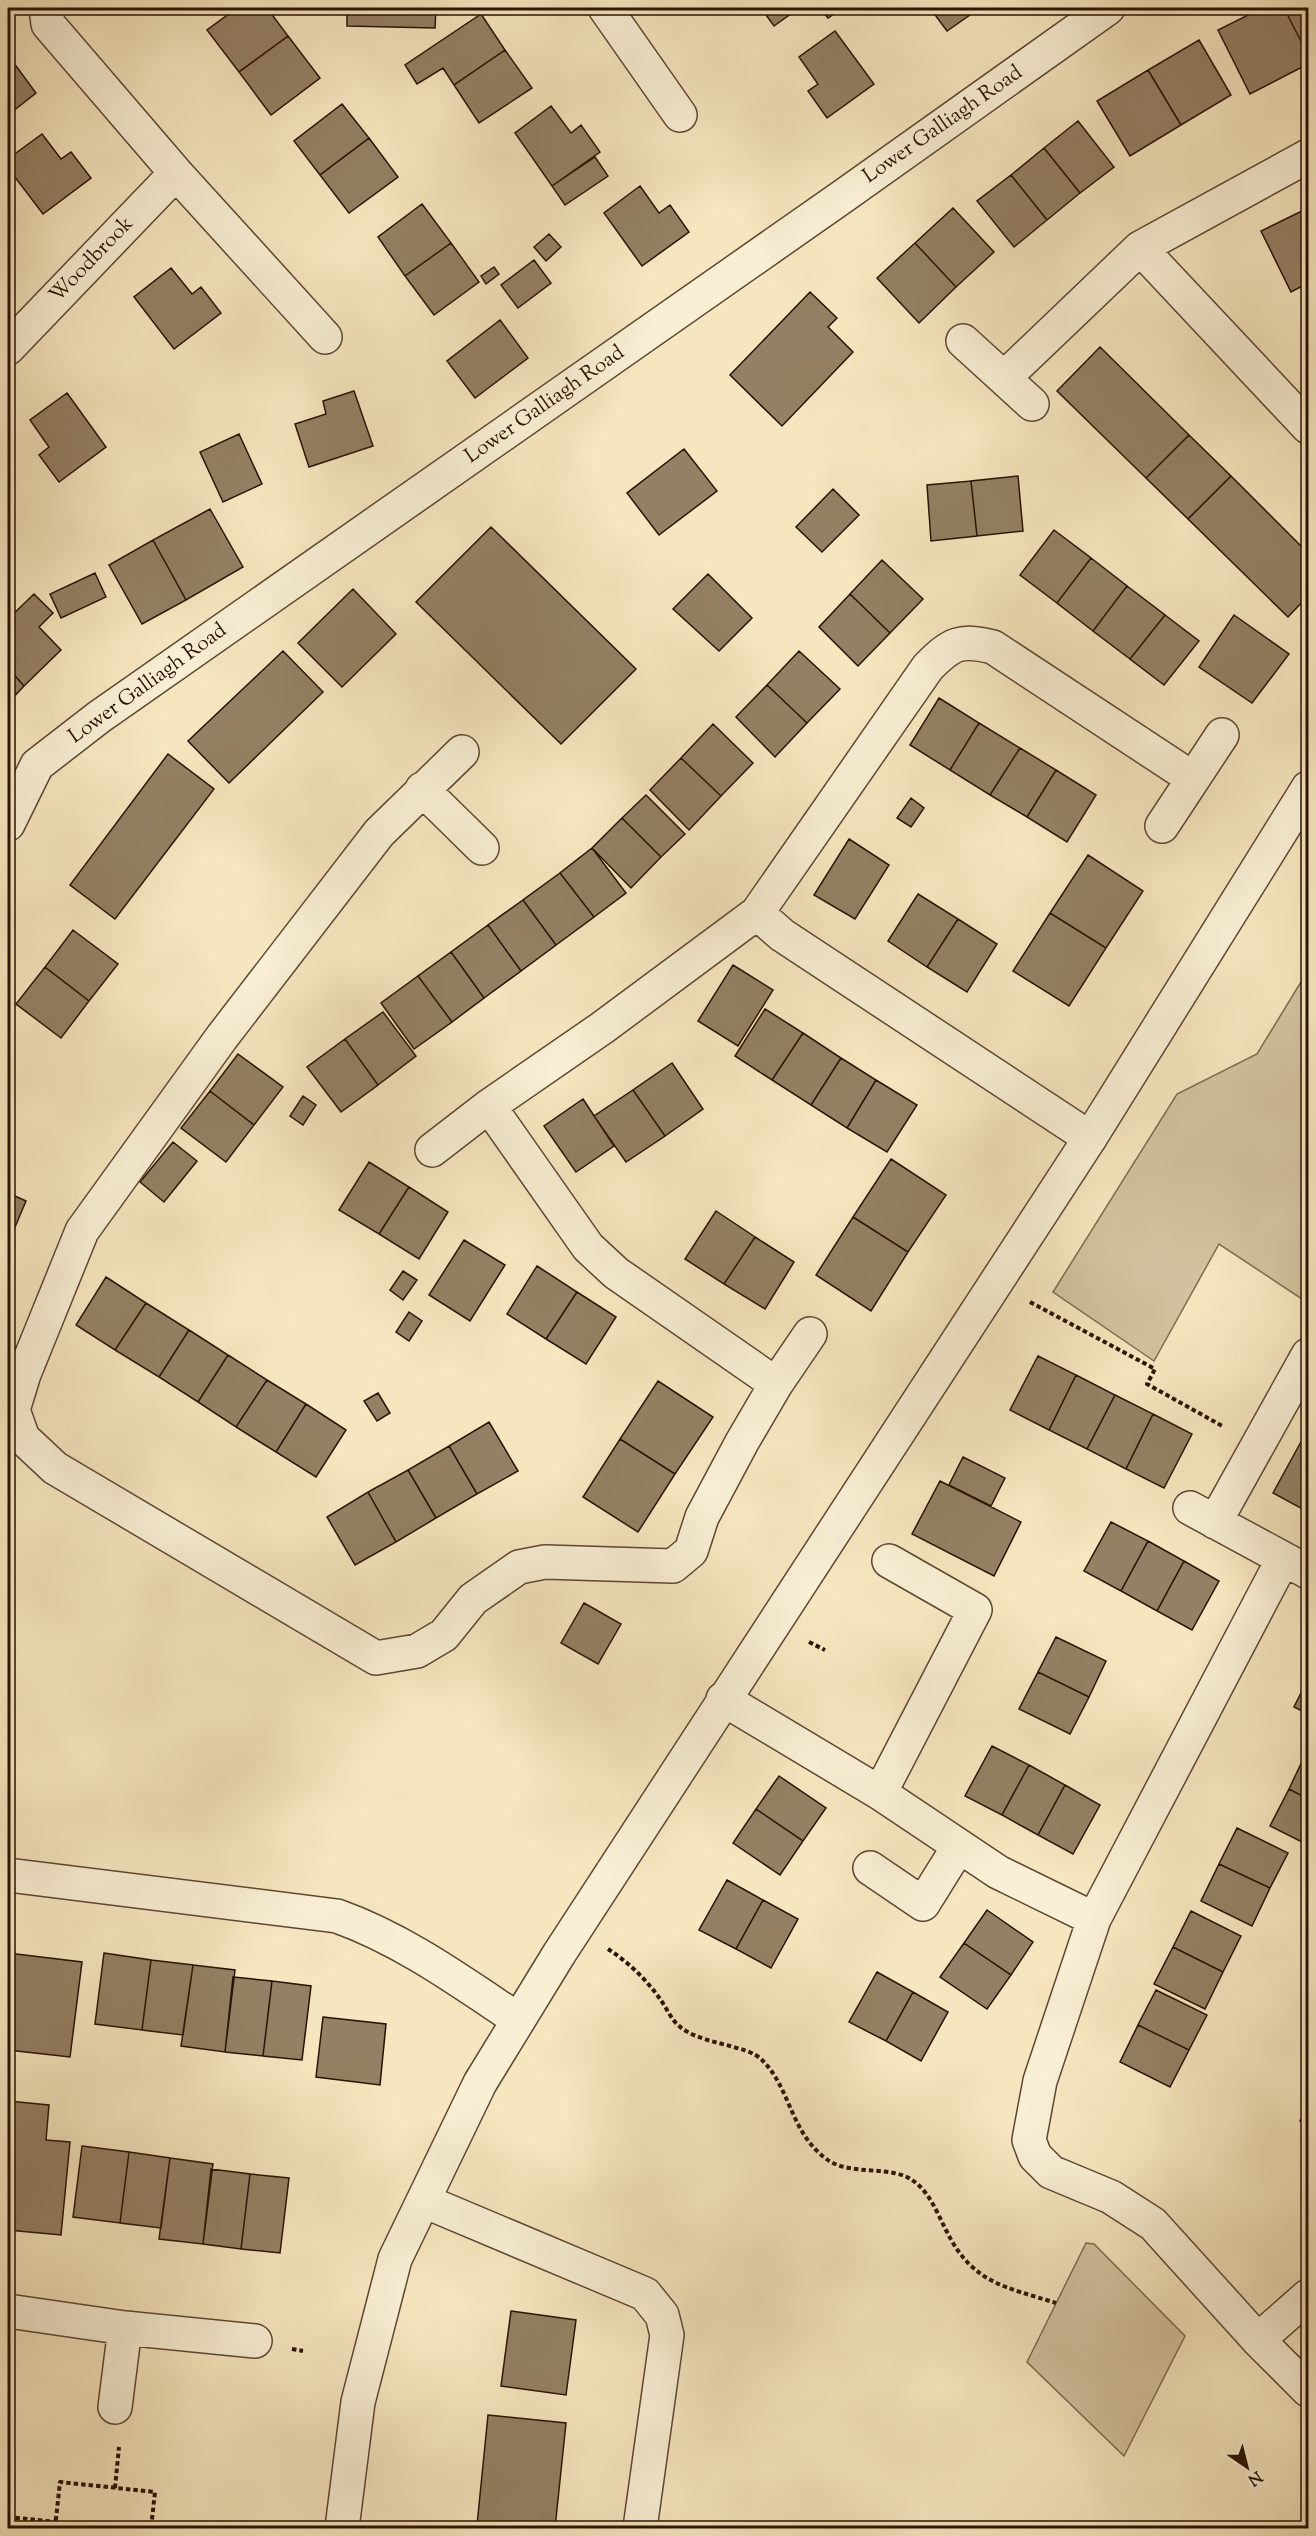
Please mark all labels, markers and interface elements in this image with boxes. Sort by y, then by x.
street label: Lower Galliagh Road [857,58,1029,191]
street label: Woodbrook [43,210,141,310]
street label: Lower Galliagh Road [459,338,631,471]
street label: Lower Galliagh Road [63,616,233,752]
north arrow [1217,2437,1277,2497]
text: N [1242,2464,1266,2490]

